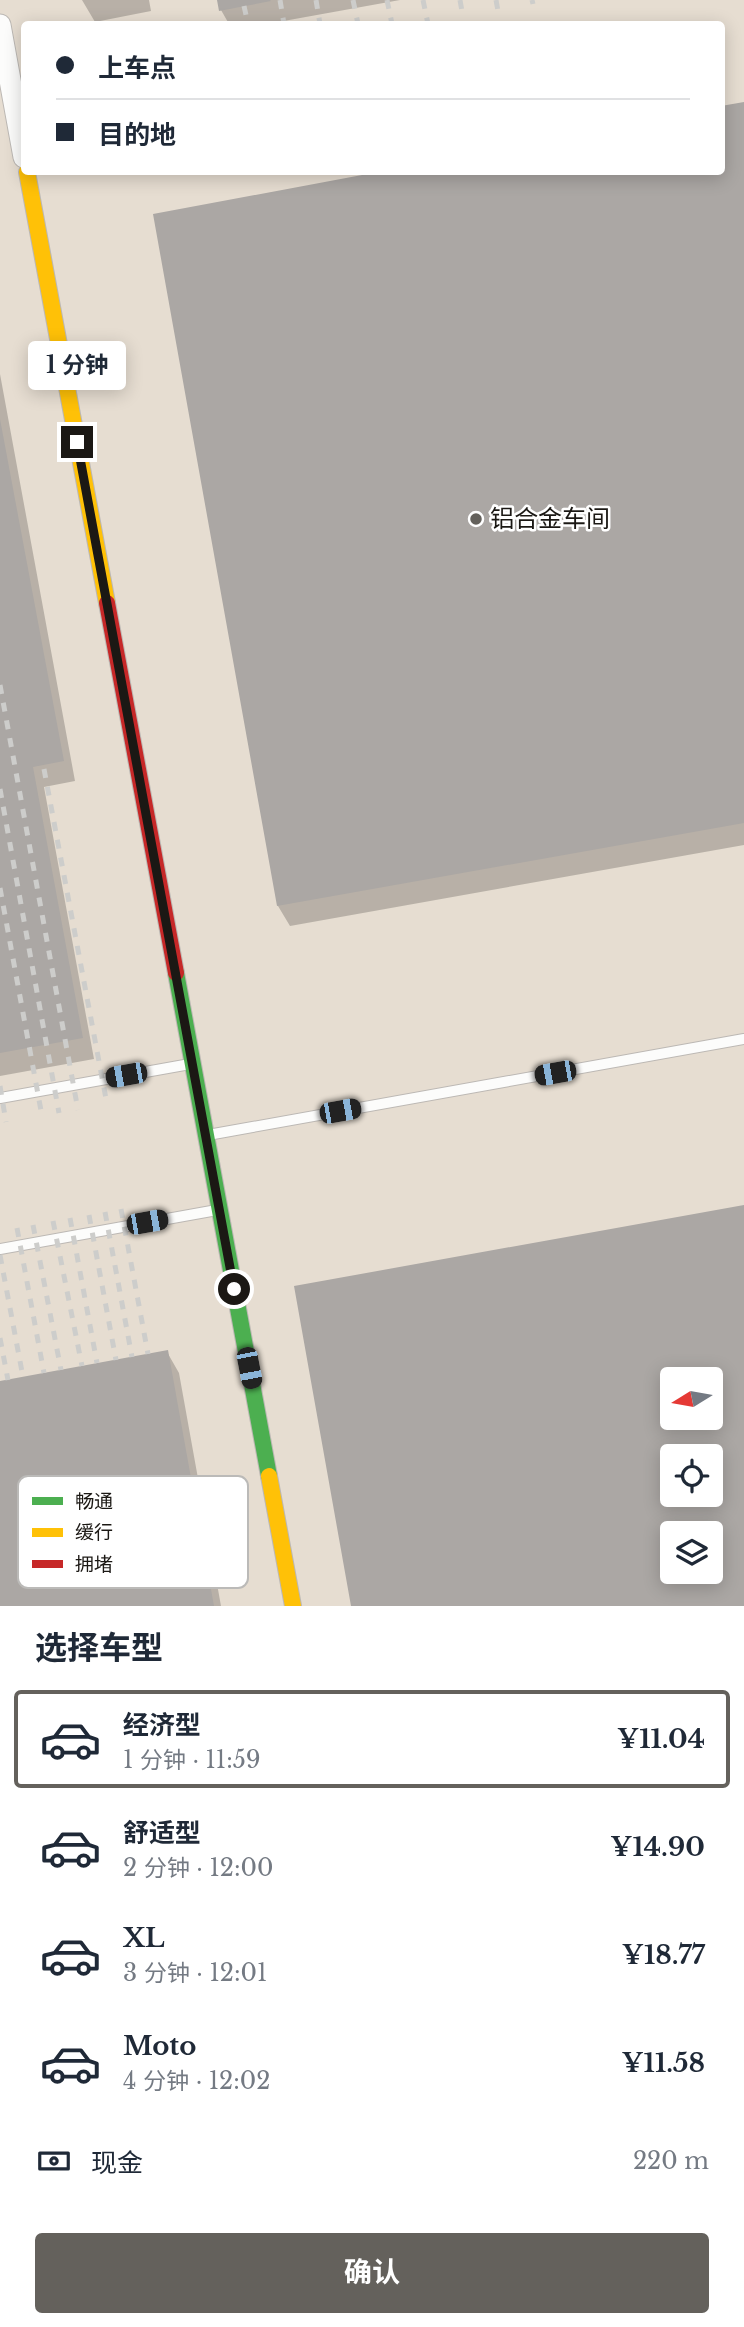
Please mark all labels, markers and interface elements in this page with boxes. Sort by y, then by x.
text: 上车点 [98,52,176,84]
text: 目的地 [98,119,176,151]
callout: 1 分钟 [28,340,126,390]
text: 1 分钟 [46,351,108,379]
route end [61,426,93,458]
place label: 铝合金车间 [490,504,610,533]
marker: 铝合金车间 [468,511,484,527]
car [533,1059,578,1087]
car [104,1061,149,1089]
car [318,1097,363,1125]
car [125,1208,170,1236]
route start [218,1273,250,1305]
car [235,1345,264,1391]
north arrow [660,1367,723,1430]
map controls [660,1367,723,1584]
button: locate [660,1444,723,1507]
legend [18,1476,248,1588]
text: 畅通 [75,1490,113,1513]
text: 缓行 [75,1521,113,1544]
button: layers [660,1521,723,1584]
text: 拥堵 [75,1553,113,1576]
text: 选择车型 [35,1628,163,1668]
icon: car [39,1708,102,1771]
text: 经济型 [123,1709,201,1741]
text: ¥11.04 [617,1723,705,1755]
text: 1 分钟 · 11:59 [123,1746,261,1774]
icon: car [39,1816,102,1879]
text: 舒适型 [123,1817,201,1849]
text: ¥14.90 [610,1831,705,1863]
text: 2 分钟 · 12:00 [123,1854,273,1882]
text: XL [123,1922,165,1954]
icon: car [39,1924,102,1987]
text: ¥18.77 [622,1939,705,1971]
text: 3 分钟 · 12:01 [123,1959,267,1987]
text: Moto [123,2030,196,2062]
icon: car [39,2032,102,2095]
text: ¥11.58 [621,2047,705,2079]
text: 4 分钟 · 12:02 [123,2067,270,2095]
icon: cash [35,2142,73,2180]
text: 现金 [91,2147,143,2179]
text: 220 m [633,2147,709,2175]
button: 确认 [35,2233,709,2313]

